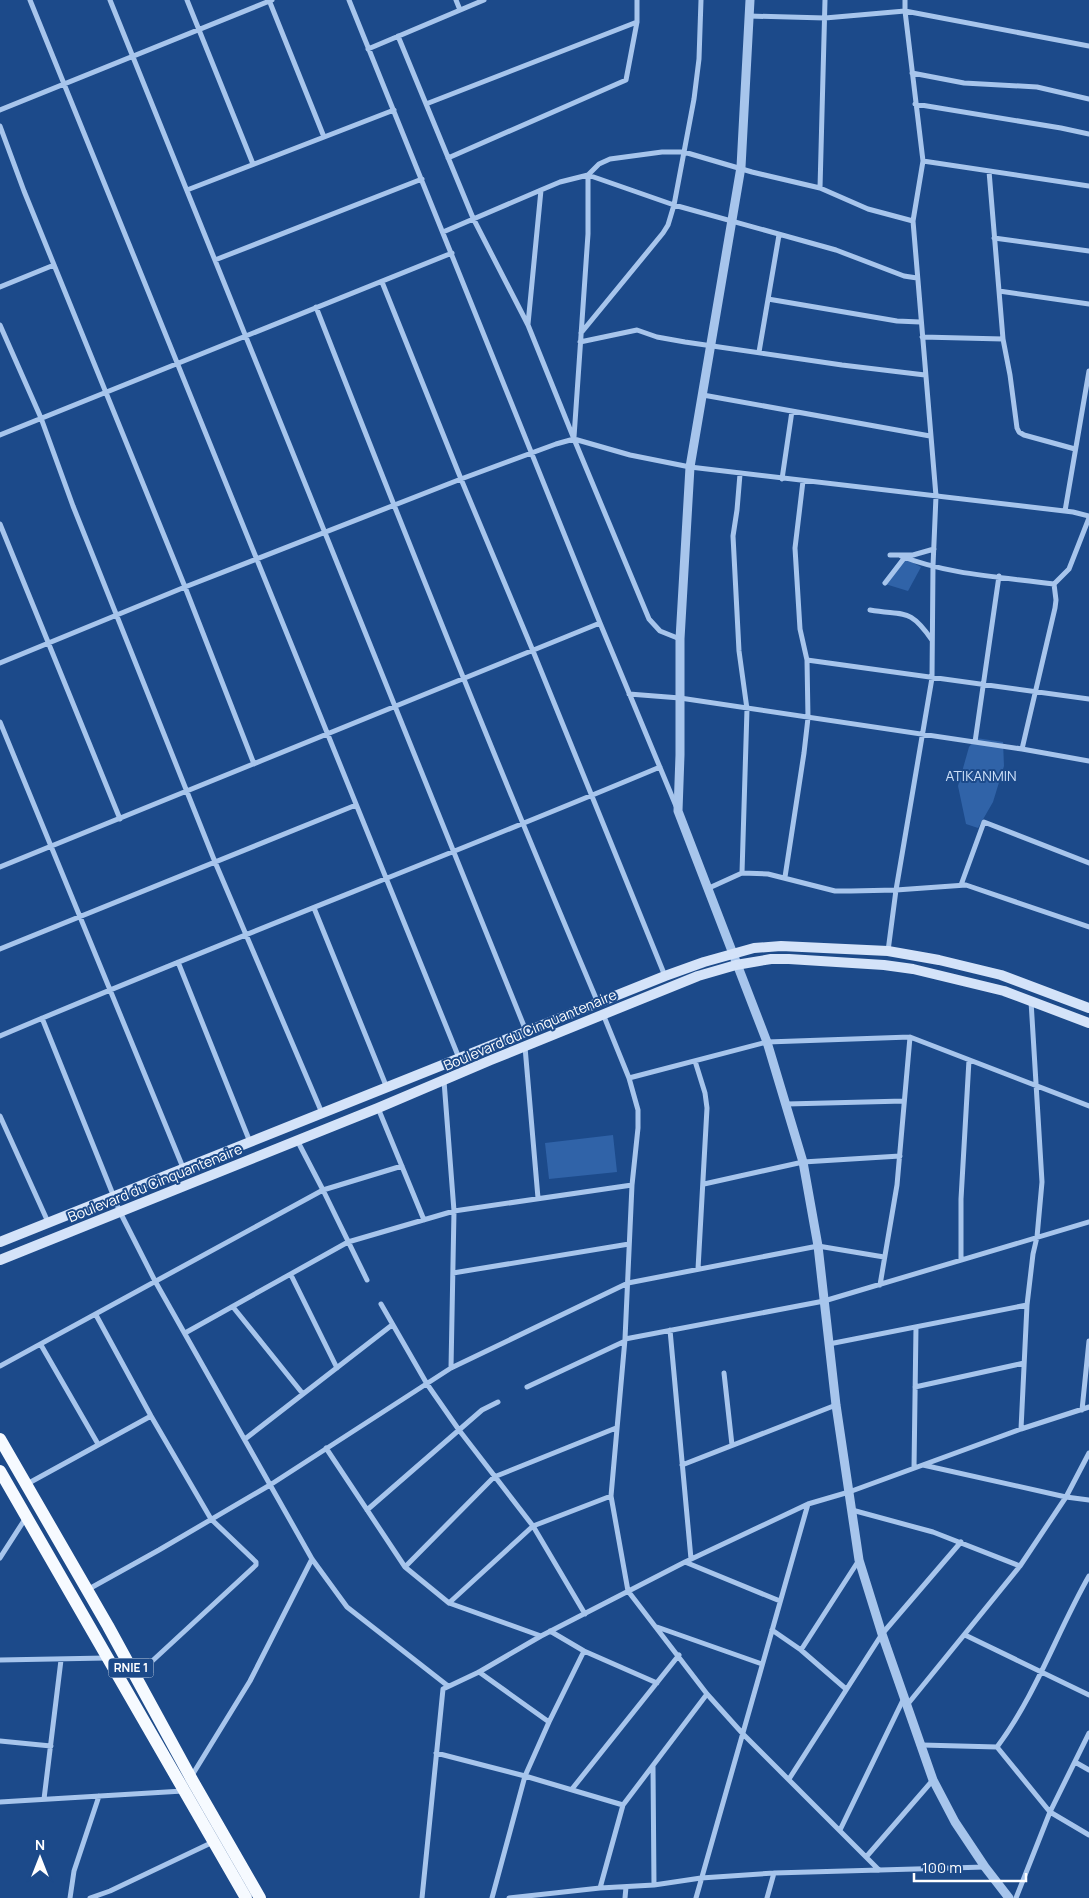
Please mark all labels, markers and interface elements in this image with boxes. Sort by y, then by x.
park label: ATIKANMIN [945,766,1017,785]
street label: Boulevard du Cinquantenaire [440,984,619,1075]
street label: Boulevard du Cinquantenaire [65,1139,245,1226]
road number: RNIE 1 [108,1659,154,1678]
north arrow [15,1833,65,1883]
text: N [35,1835,45,1854]
scale bar [914,1850,1026,1882]
text: 100 m [922,1857,962,1878]

